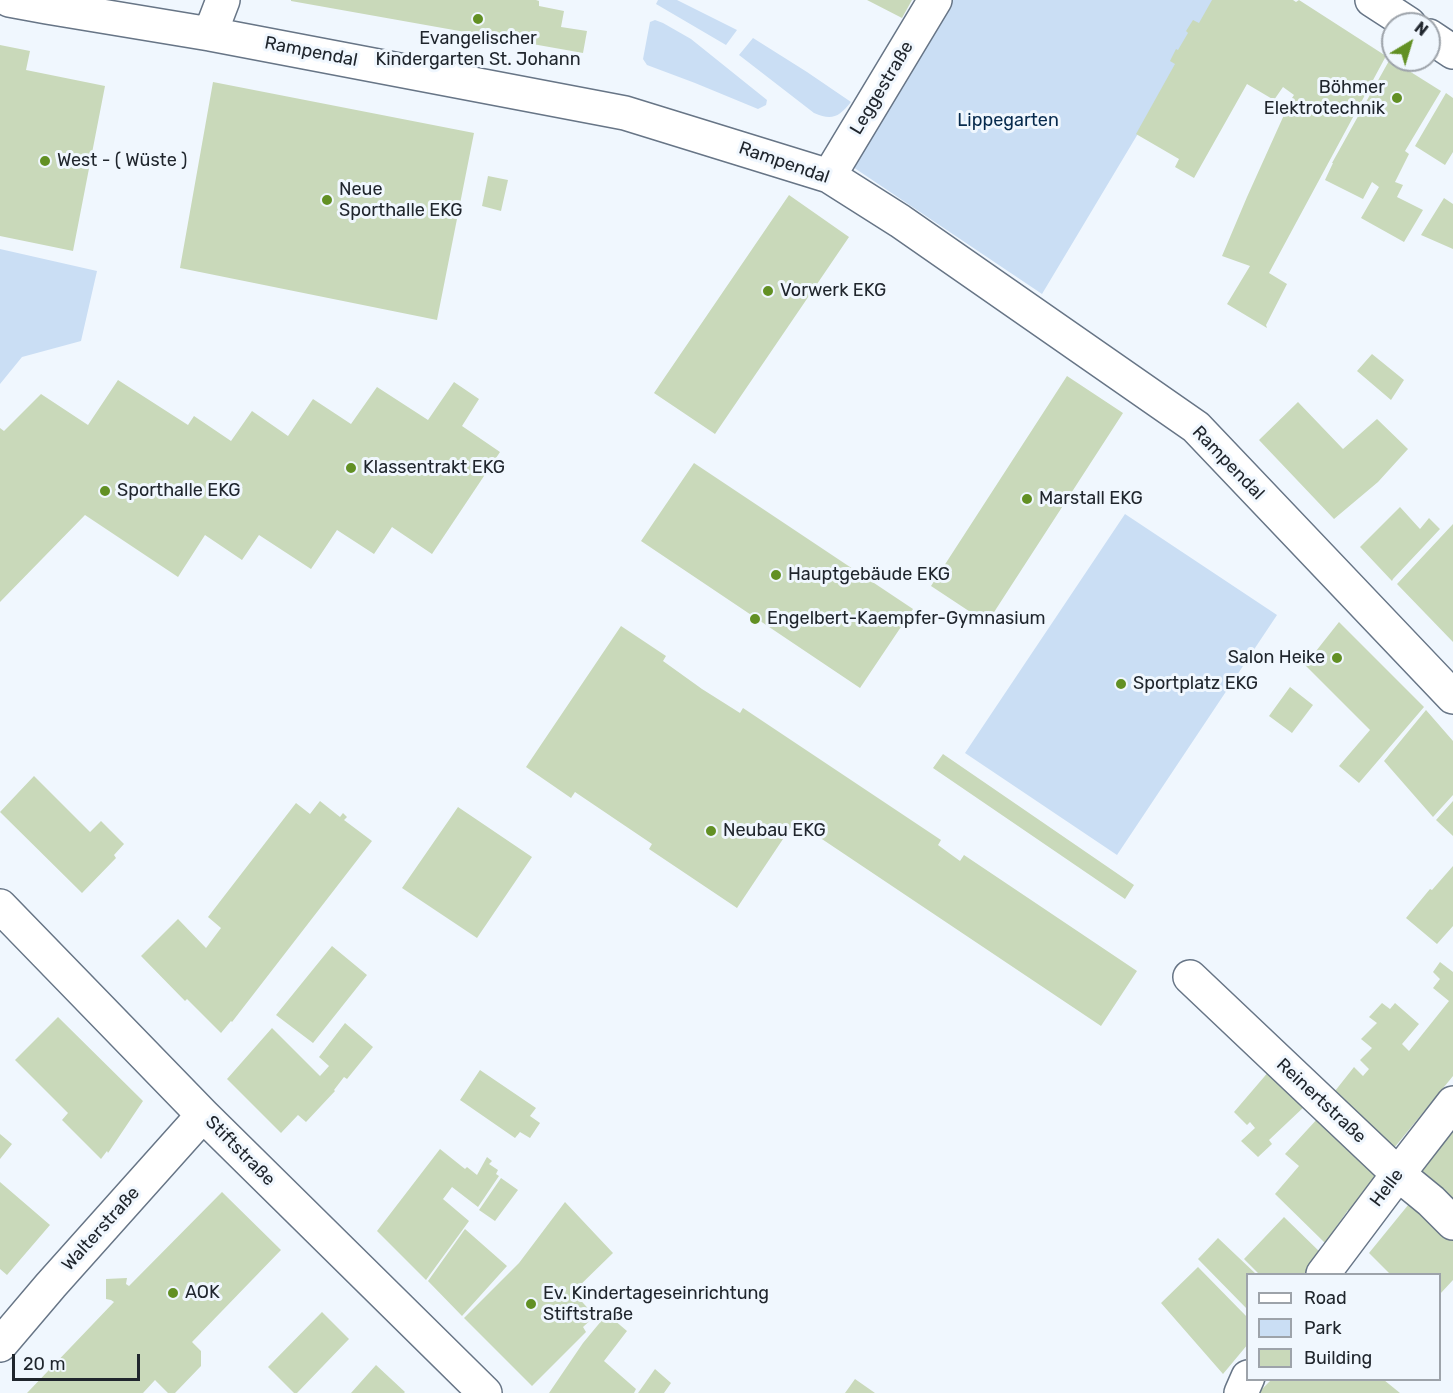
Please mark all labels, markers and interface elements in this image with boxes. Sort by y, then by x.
marker: Evangelischer Kindergarten St. Johann [471,12,485,26]
north arrow [1381,12,1441,72]
text: N [1411,18,1432,40]
place label: Evangelischer Kindergarten St. Johann [375,28,581,70]
street label: Rampendal [263,32,359,72]
street label: Leggestraße [846,37,918,139]
place label: Böhmer Elektrotechnik [1264,77,1385,119]
marker: Böhmer Elektrotechnik [1390,91,1404,105]
park label: Lippegarten [957,110,1059,132]
street label: Rampendal [736,137,832,189]
place label: West - ( Wüste ) [57,150,187,172]
marker: West - ( Wüste ) [38,154,52,168]
place label: Neue Sporthalle EKG [339,179,463,222]
marker: Neue Sporthalle EKG [320,193,334,207]
place label: Vorwerk EKG [780,280,886,302]
marker: Vorwerk EKG [761,284,775,298]
street label: Rampendal [1187,422,1269,504]
place label: Klassentrakt EKG [363,457,505,479]
marker: Klassentrakt EKG [344,461,358,475]
place label: Sporthalle EKG [117,480,241,502]
marker: Sporthalle EKG [98,484,112,498]
place label: Marstall EKG [1039,488,1143,510]
marker: Marstall EKG [1020,492,1034,506]
place label: Hauptgebäude EKG [788,564,950,586]
marker: Hauptgebäude EKG [769,568,783,582]
place label: Engelbert-Kaempfer-Gymnasium [767,608,1045,630]
marker: Engelbert-Kaempfer-Gymnasium [748,612,762,626]
place label: Salon Heike [1228,647,1325,669]
marker: Salon Heike [1330,651,1344,665]
place label: Sportplatz EKG [1133,673,1258,695]
marker: Sportplatz EKG [1114,677,1128,691]
place label: Neubau EKG [723,820,826,842]
marker: Neubau EKG [704,824,718,838]
street label: Reinertstraße [1272,1054,1370,1148]
street label: Stiftstraße [201,1112,279,1190]
street label: Helle [1366,1165,1408,1211]
street label: Walterstraße [58,1182,144,1276]
legend [1246,1273,1441,1381]
place label: AOK [185,1282,220,1304]
place label: Ev. Kindertageseinrichtung Stiftstraße [543,1283,769,1326]
marker: AOK [166,1286,180,1300]
text: Road [1304,1287,1347,1309]
marker: Ev. Kindertageseinrichtung Stiftstraße [524,1297,538,1311]
text: Park [1304,1317,1341,1339]
scale bar [15,1342,142,1380]
text: Building [1304,1347,1372,1369]
text: 20 m [23,1353,65,1375]

